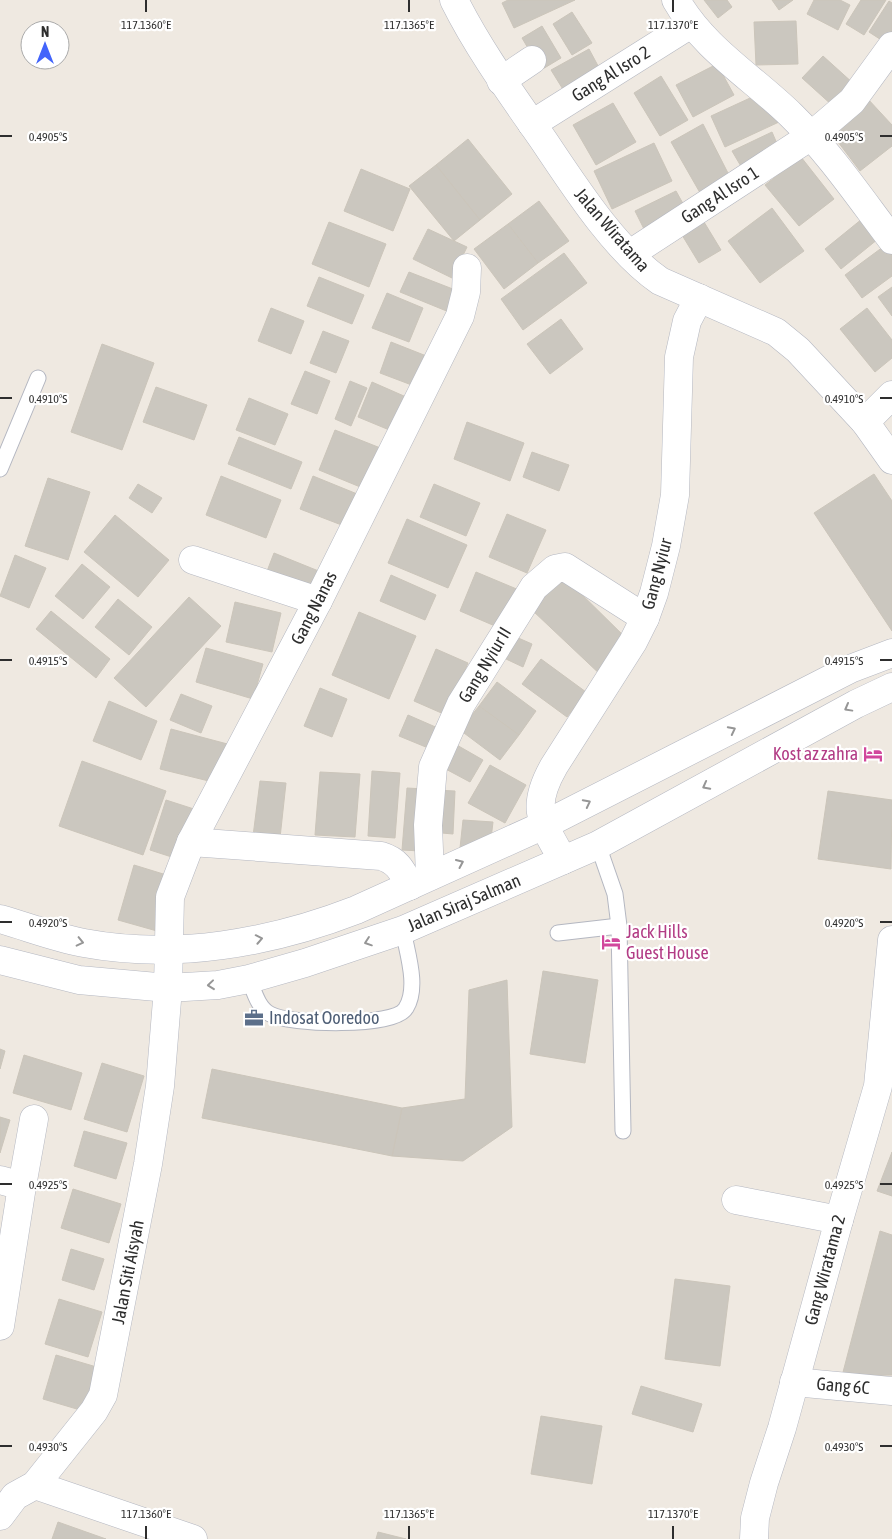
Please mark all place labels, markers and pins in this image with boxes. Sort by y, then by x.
place label: Kost az zahra [773,743,858,764]
hotel icon: Kost az zahra [862,743,884,765]
place label: Jack Hills Guest House [626,921,709,963]
hotel icon: Jack Hills Guest House [600,931,622,953]
office icon: Indosat Ooredoo [243,1007,265,1029]
place label: Indosat Ooredoo [269,1007,380,1028]

